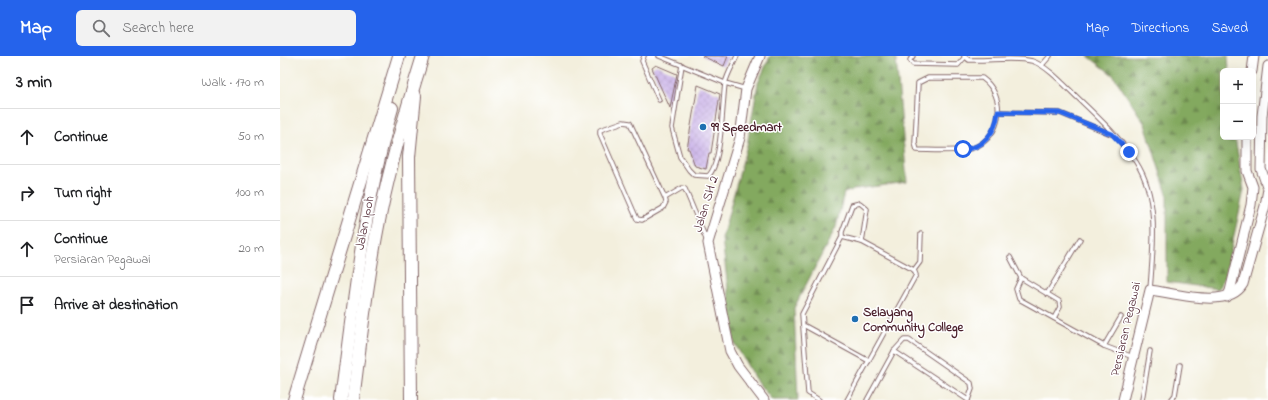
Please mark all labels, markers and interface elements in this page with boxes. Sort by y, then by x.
search box [76,10,356,46]
text: Map [20,15,52,42]
icon: search [90,17,112,39]
text: Search here [122,17,194,39]
text: Map [1086,18,1109,39]
text: Directions [1131,18,1189,39]
text: Saved [1211,18,1248,39]
map controls [1220,68,1256,140]
button: + [1220,68,1256,104]
text: 3 min [16,70,52,95]
text: Walk · 170 m [201,73,264,92]
button: − [1220,104,1256,140]
place label: 99 Speedmart [710,118,783,137]
marker: 99 Speedmart [698,122,708,132]
icon: ahead [16,126,38,148]
text: Continue [54,126,108,148]
text: 50 m [238,127,264,146]
route start [954,140,972,158]
route end [1120,143,1138,161]
street label: Jalan SH 2 [688,173,724,234]
icon: right [16,182,38,204]
text: Turn right [54,182,112,204]
text: 100 m [235,183,264,202]
street label: Jalan Ipoh [350,194,380,252]
text: Continue [54,228,108,250]
icon: ahead [16,238,38,260]
text: 20 m [239,239,264,258]
text: Persiaran Pegawai [54,250,151,269]
street label: Persiaran Pegawai [1106,280,1147,378]
icon: arrive [16,294,38,316]
text: Arrive at destination [54,294,178,316]
place label: Selayang Community College [863,303,965,339]
marker: Selayang Community College [850,314,860,324]

